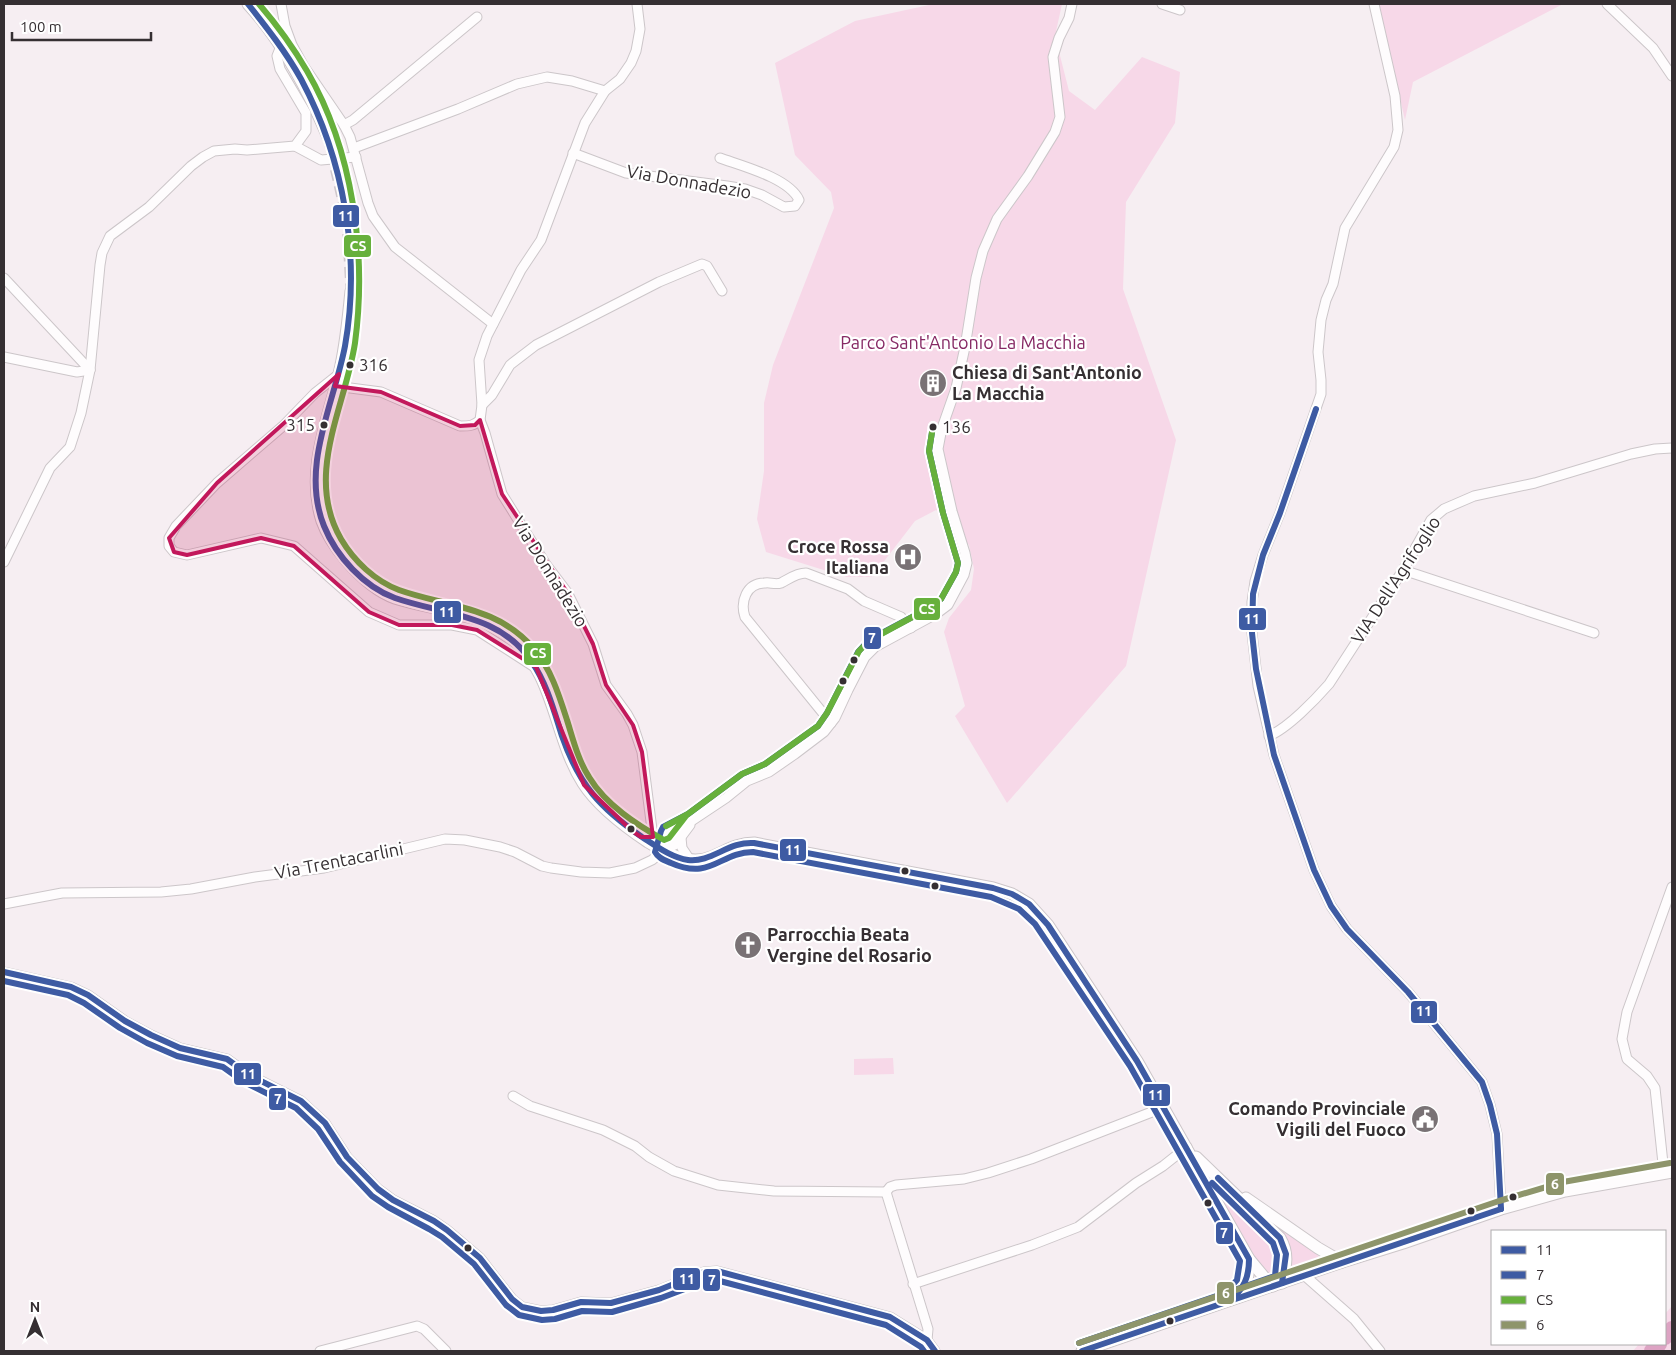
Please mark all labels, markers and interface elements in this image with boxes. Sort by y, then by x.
scale bar [12,10,151,42]
text: 100 m [20,18,62,35]
street label: Via Donnadezio [625,160,753,202]
line badge: 11 [332,204,360,228]
text: 11 [338,208,354,224]
line badge: CS [343,234,372,258]
text: CS [349,238,367,254]
park label: Parco Sant'Antonio La Macchia [840,332,1086,352]
place label: 316 [359,355,388,374]
marker: 316 [345,360,355,370]
place label: Chiesa di Sant'Antonio La Macchia [952,362,1142,403]
building icon: Chiesa di Sant'Antonio La Macchia [918,368,948,398]
place label: 315 [286,415,315,434]
place label: 136 [942,417,971,436]
marker: 315 [319,420,329,430]
marker: 136 [928,422,938,432]
street label: VIA Dell'Agrifoglio [1347,512,1444,647]
street label: Via Donnadezio [509,513,593,630]
place label: Croce Rossa Italiana [787,536,889,577]
hospital icon: Croce Rossa Italiana [893,542,923,572]
line badge: CS [913,597,941,621]
line badge: 11 [433,600,462,624]
text: CS [918,601,936,617]
text: 11 [439,604,455,620]
line badge: 11 [1238,607,1267,631]
text: 11 [1244,611,1260,627]
line badge: 7 [863,626,882,650]
text: 7 [868,630,876,646]
line badge: CS [523,642,552,666]
text: CS [529,645,547,661]
unlabelled marker [849,655,859,665]
unlabelled marker [838,676,848,686]
unlabelled marker [626,824,636,834]
street label: Via Trentacarlini [273,838,405,882]
line badge: 11 [779,838,807,862]
text: 11 [785,842,801,858]
unlabelled marker [900,866,910,876]
unlabelled marker [930,881,940,891]
place label: Parrocchia Beata Vergine del Rosario [767,924,932,965]
church icon: Parrocchia Beata Vergine del Rosario [733,930,763,960]
line badge: 11 [1410,1000,1438,1024]
text: 11 [1416,1003,1432,1019]
line badge: 11 [233,1062,262,1086]
text: 11 [240,1066,256,1082]
line badge: 11 [1142,1083,1171,1107]
line badge: 7 [268,1087,287,1111]
text: 11 [1148,1087,1164,1103]
text: 7 [274,1091,282,1107]
place label: Comando Provinciale Vigili del Fuoco [1228,1098,1406,1139]
public building icon: Comando Provinciale Vigili del Fuoco [1410,1104,1440,1134]
line badge: 6 [1545,1172,1565,1196]
text: 6 [1551,1176,1559,1192]
unlabelled marker [1508,1192,1518,1202]
unlabelled marker [1203,1198,1213,1208]
unlabelled marker [1466,1206,1476,1216]
line badge: 7 [1215,1221,1234,1245]
text: 7 [1220,1225,1228,1241]
legend [1491,1230,1666,1345]
text: 11 [1536,1241,1553,1258]
unlabelled marker [463,1243,473,1253]
text: 7 [1536,1266,1544,1283]
line badge: 11 [672,1267,701,1291]
line badge: 7 [702,1268,721,1292]
text: 11 [679,1271,695,1287]
text: 7 [708,1272,716,1288]
line badge: 6 [1216,1281,1235,1305]
text: 6 [1222,1285,1230,1301]
text: CS [1536,1291,1553,1308]
north arrow [10,1295,60,1345]
text: N [30,1299,40,1315]
unlabelled marker [1165,1316,1175,1326]
text: 6 [1536,1316,1544,1333]

